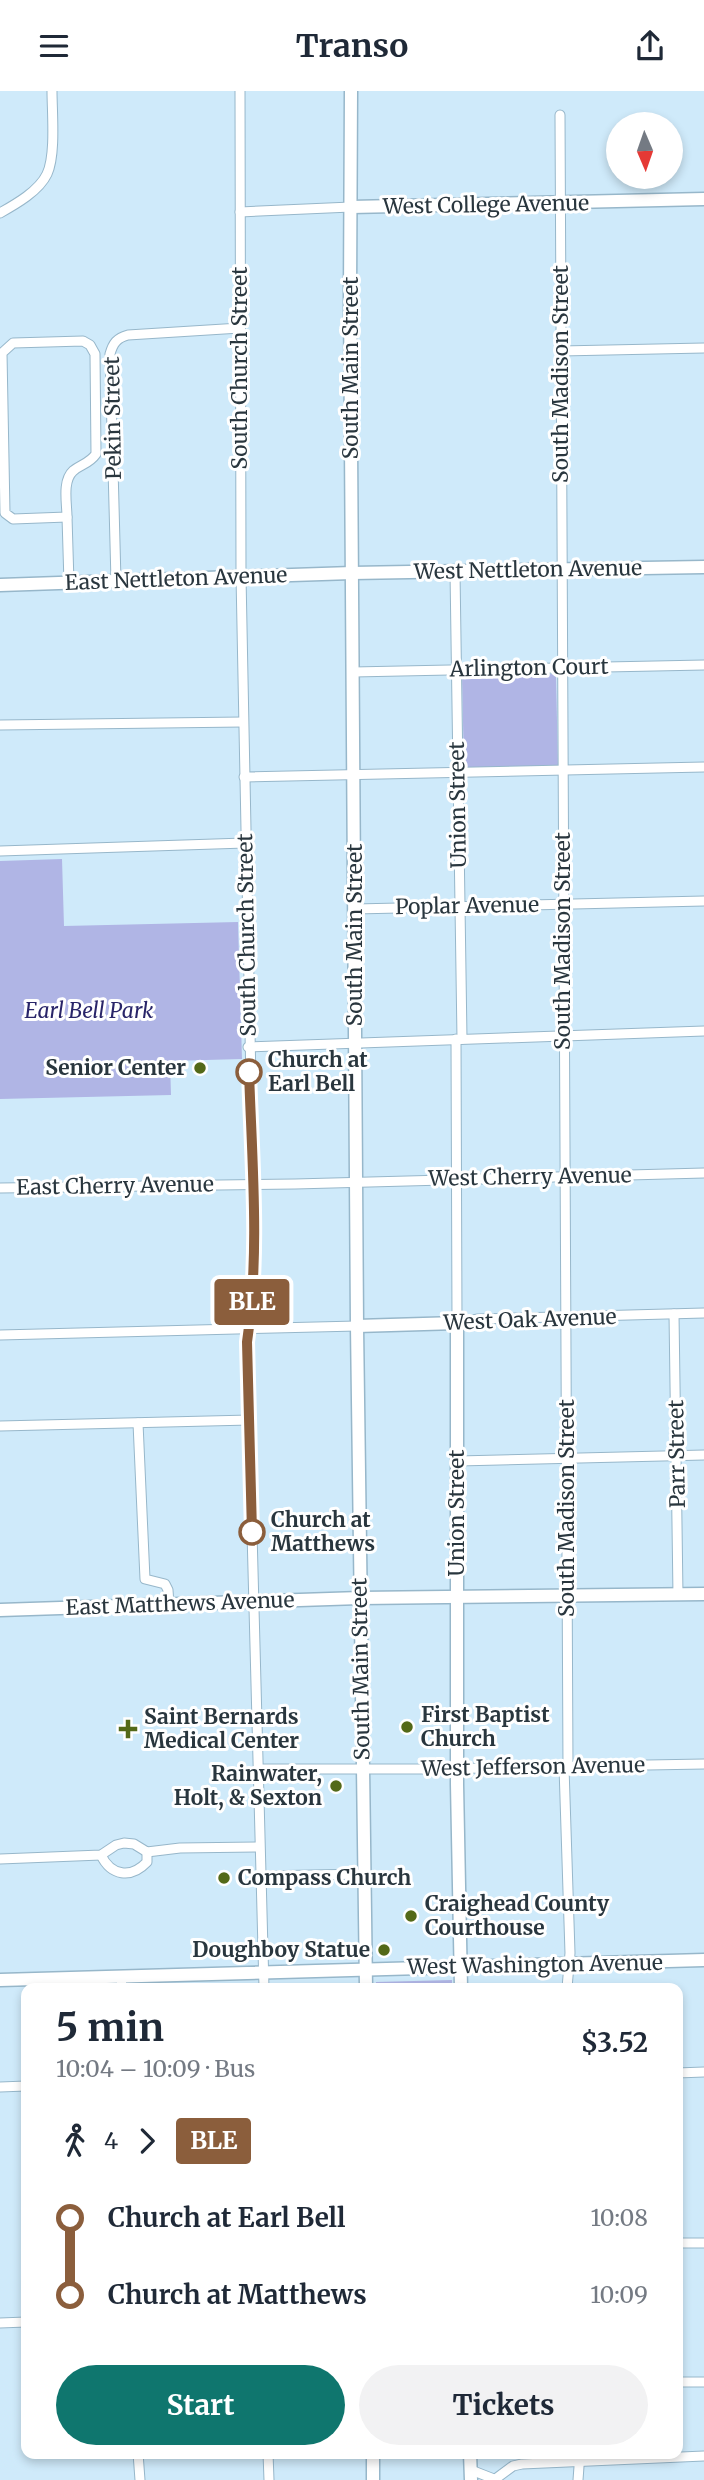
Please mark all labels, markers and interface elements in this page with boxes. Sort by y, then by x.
text: Transo [296,26,408,66]
icon: menu [35,27,73,65]
icon: share [631,27,669,65]
north arrow [606,112,682,189]
map controls [606,112,683,189]
street label: West College Avenue [382,189,589,220]
street label: South Madison Street [547,265,574,483]
street label: South Church Street [226,266,253,470]
street label: South Main Street [337,277,364,459]
street label: Pekin Street [98,356,127,480]
street label: West Nettleton Avenue [413,554,642,585]
street label: East Nettleton Avenue [64,561,288,596]
street label: Arlington Court [448,653,609,682]
street label: Union Street [443,741,472,869]
street label: South Madison Street [549,832,576,1050]
street label: South Church Street [231,833,262,1037]
street label: South Main Street [341,844,368,1026]
street label: Poplar Avenue [395,891,539,920]
park label: Earl Bell Park [25,997,154,1024]
place label: Church at Earl Bell [268,1046,368,1097]
place label: Senior Center [45,1054,186,1081]
marker: Church at Earl Bell [236,1059,262,1085]
marker: Senior Center [192,1060,208,1076]
street label: West Cherry Avenue [427,1161,632,1192]
street label: East Cherry Avenue [16,1170,214,1201]
line badge: BLE [212,1279,292,1325]
text: BLE [228,1286,276,1317]
street label: West Oak Avenue [442,1303,617,1336]
street label: South Madison Street [553,1399,580,1617]
street label: Parr Street [662,1400,691,1508]
street label: Union Street [443,1450,470,1576]
place label: Church at Matthews [271,1506,375,1557]
marker: Church at Matthews [239,1519,265,1545]
street label: South Main Street [345,1577,376,1761]
street label: East Matthews Avenue [65,1586,295,1621]
place label: First Baptist Church [421,1701,550,1752]
place label: Saint Bernards Medical Center [144,1703,299,1754]
marker: Saint Bernards Medical Center [118,1719,138,1739]
marker: First Baptist Church [399,1719,415,1735]
street label: West Jefferson Avenue [420,1751,645,1782]
place label: Rainwater, Holt, & Sexton [174,1760,322,1811]
marker: Rainwater, Holt, & Sexton [328,1778,344,1794]
place label: Compass Church [238,1864,411,1891]
marker: Compass Church [216,1870,232,1886]
place label: Craighead County Courthouse [425,1890,610,1941]
marker: Craighead County Courthouse [403,1908,419,1924]
place label: Doughboy Statue [192,1936,370,1963]
marker: Doughboy Statue [376,1942,392,1958]
street label: West Washington Avenue [406,1949,663,1980]
text: 5 min [56,2004,164,2051]
text: $3.52 [581,2026,648,2059]
text: 10:04 – 10:09 · Bus [56,2054,255,2083]
icon: walk [56,2122,94,2160]
icon: forward [128,2122,166,2160]
text: BLE [190,2125,237,2156]
text: 4 [104,2126,118,2155]
text: Church at Earl Bell [108,2201,346,2234]
text: 10:08 [590,2203,648,2232]
text: Church at Matthews [108,2278,367,2311]
text: 10:09 [590,2280,648,2309]
button: Start [56,2365,345,2445]
button: Tickets [359,2365,648,2445]

